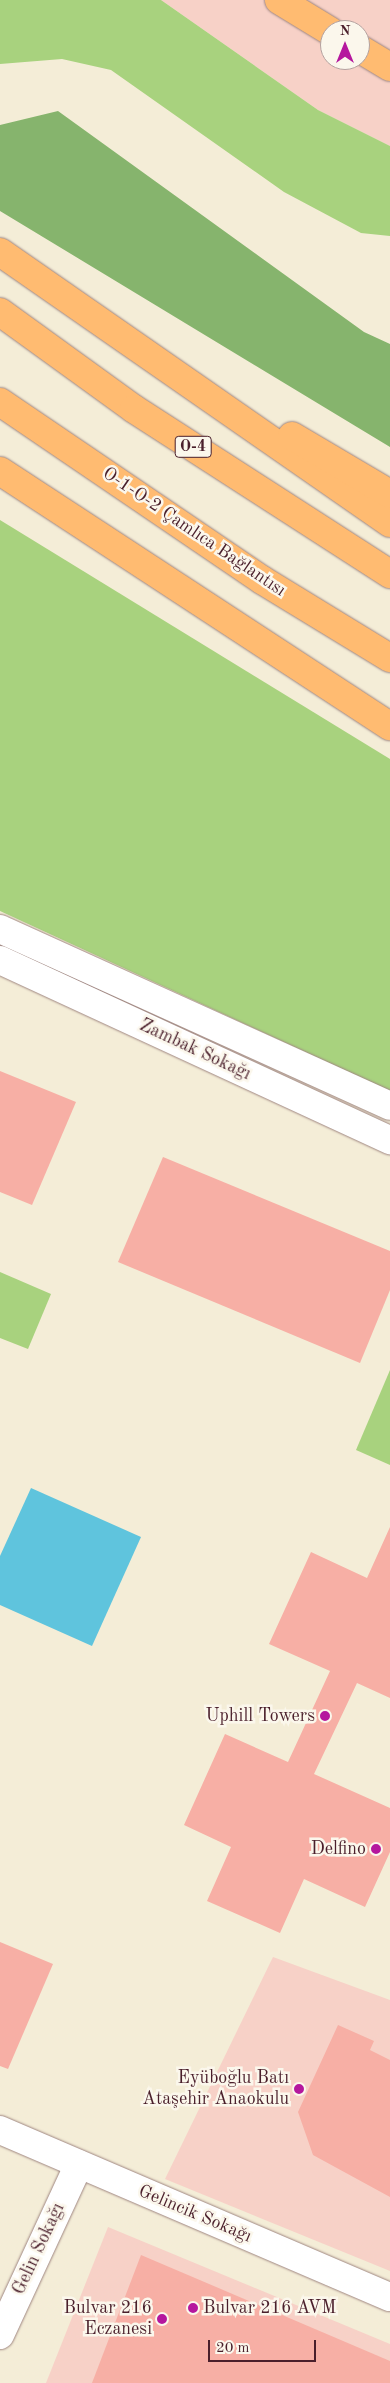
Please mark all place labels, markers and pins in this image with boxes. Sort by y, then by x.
place label: Uphill Towers [205,1705,315,1727]
marker: Uphill Towers [319,1710,331,1722]
place label: Delfino [311,1838,366,1860]
marker: Delfino [370,1843,382,1855]
place label: Eyüboğlu Batı Ataşehir Anaokulu [142,2068,289,2110]
marker: Eyüboğlu Batı Ataşehir Anaokulu [293,2083,305,2095]
place label: Bulvar 216 AVM [203,2297,336,2319]
place label: Bulvar 216 Eczanesi [64,2298,152,2340]
marker: Bulvar 216 AVM [187,2302,199,2314]
marker: Bulvar 216 Eczanesi [156,2313,168,2325]

